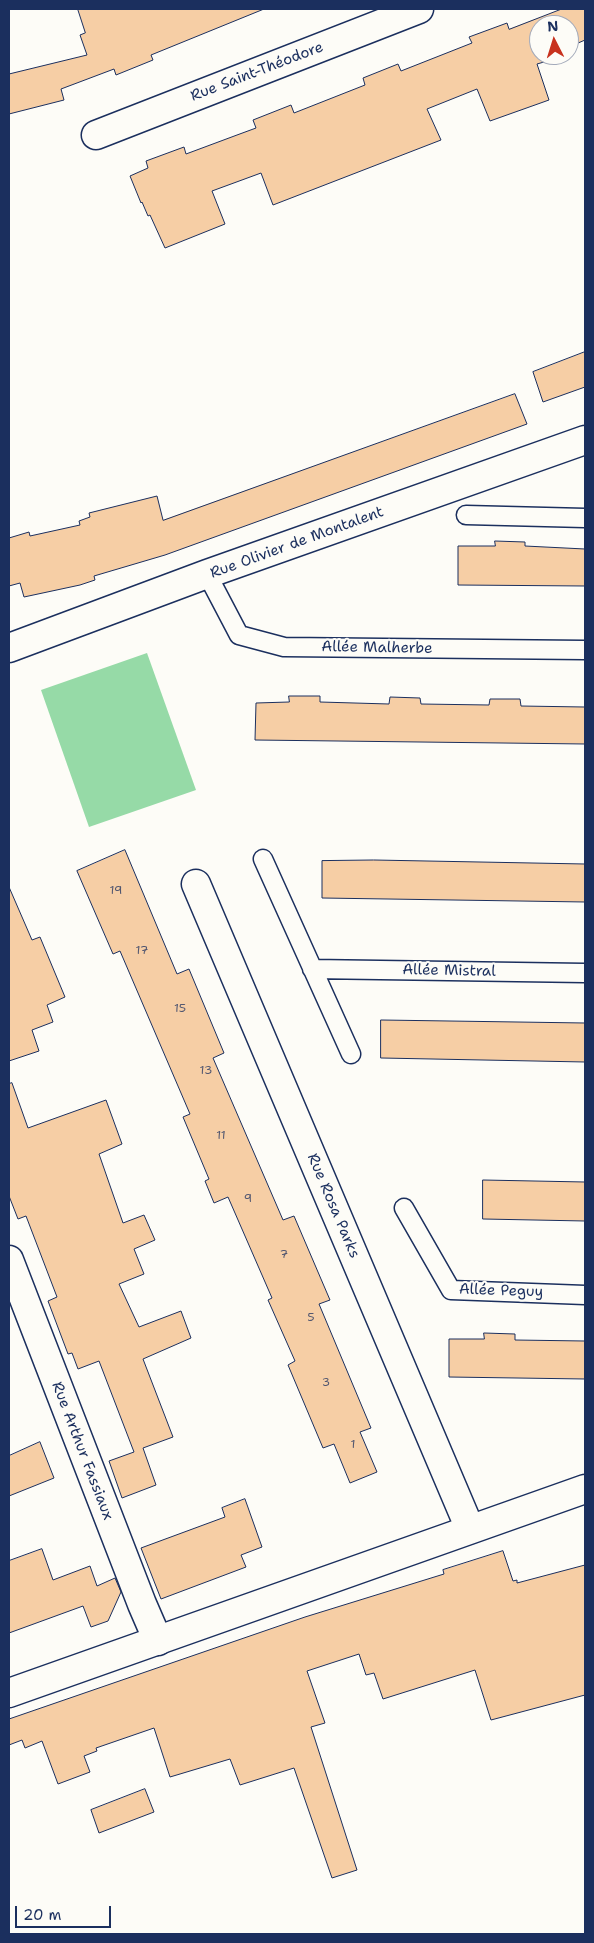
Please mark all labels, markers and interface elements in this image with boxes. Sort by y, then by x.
north arrow [529,15,579,65]
text: N [546,17,559,36]
street label: Rue Saint-Théodore [188,38,326,106]
street label: Rue Olivier de Montalent [208,503,386,583]
street label: Allée Malherbe [321,638,433,658]
house number: 19 [110,884,122,898]
house number: 17 [136,944,148,958]
street label: Allée Mistral [402,961,496,981]
house number: 15 [174,1002,186,1016]
house number: 13 [200,1064,212,1078]
house number: 11 [216,1129,226,1143]
street label: Rue Rosa Parks [303,1151,363,1261]
house number: 9 [244,1192,252,1206]
house number: 7 [280,1248,288,1262]
street label: Allée Peguy [458,1281,544,1301]
house number: 5 [307,1311,315,1325]
house number: 3 [322,1376,330,1390]
street label: Rue Arthur Fassiaux [47,1379,117,1523]
house number: 1 [350,1438,356,1452]
scale bar [18,1896,114,1928]
text: 20 m [23,1905,62,1925]

